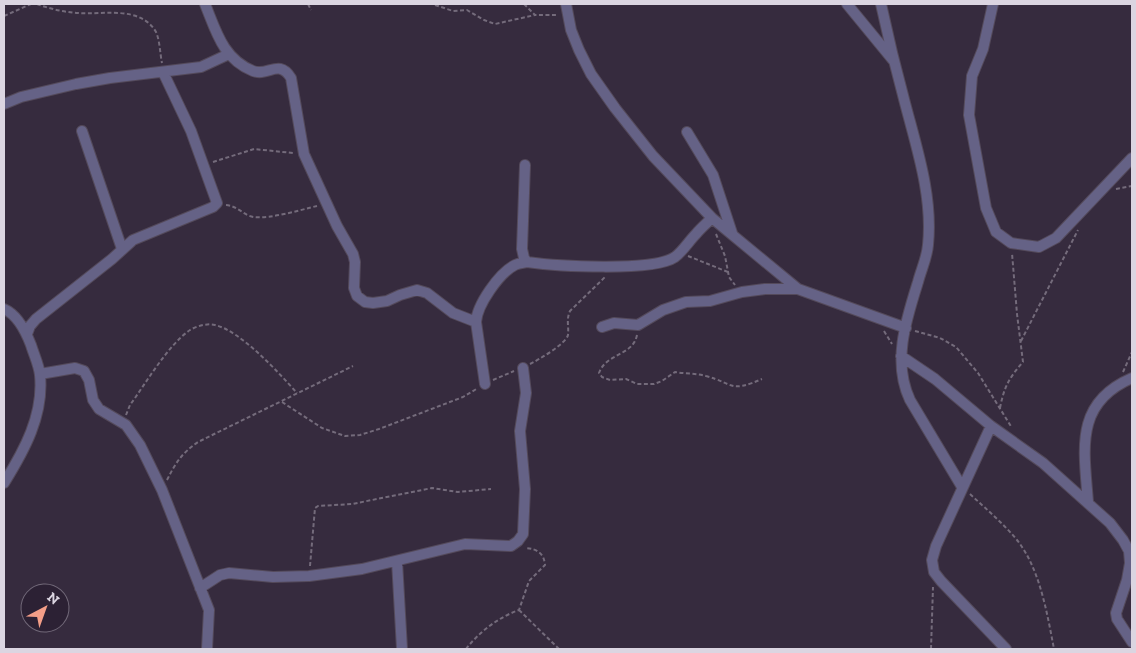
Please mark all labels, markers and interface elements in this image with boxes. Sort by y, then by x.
north arrow [20,583,70,633]
text: N [44,589,63,609]

